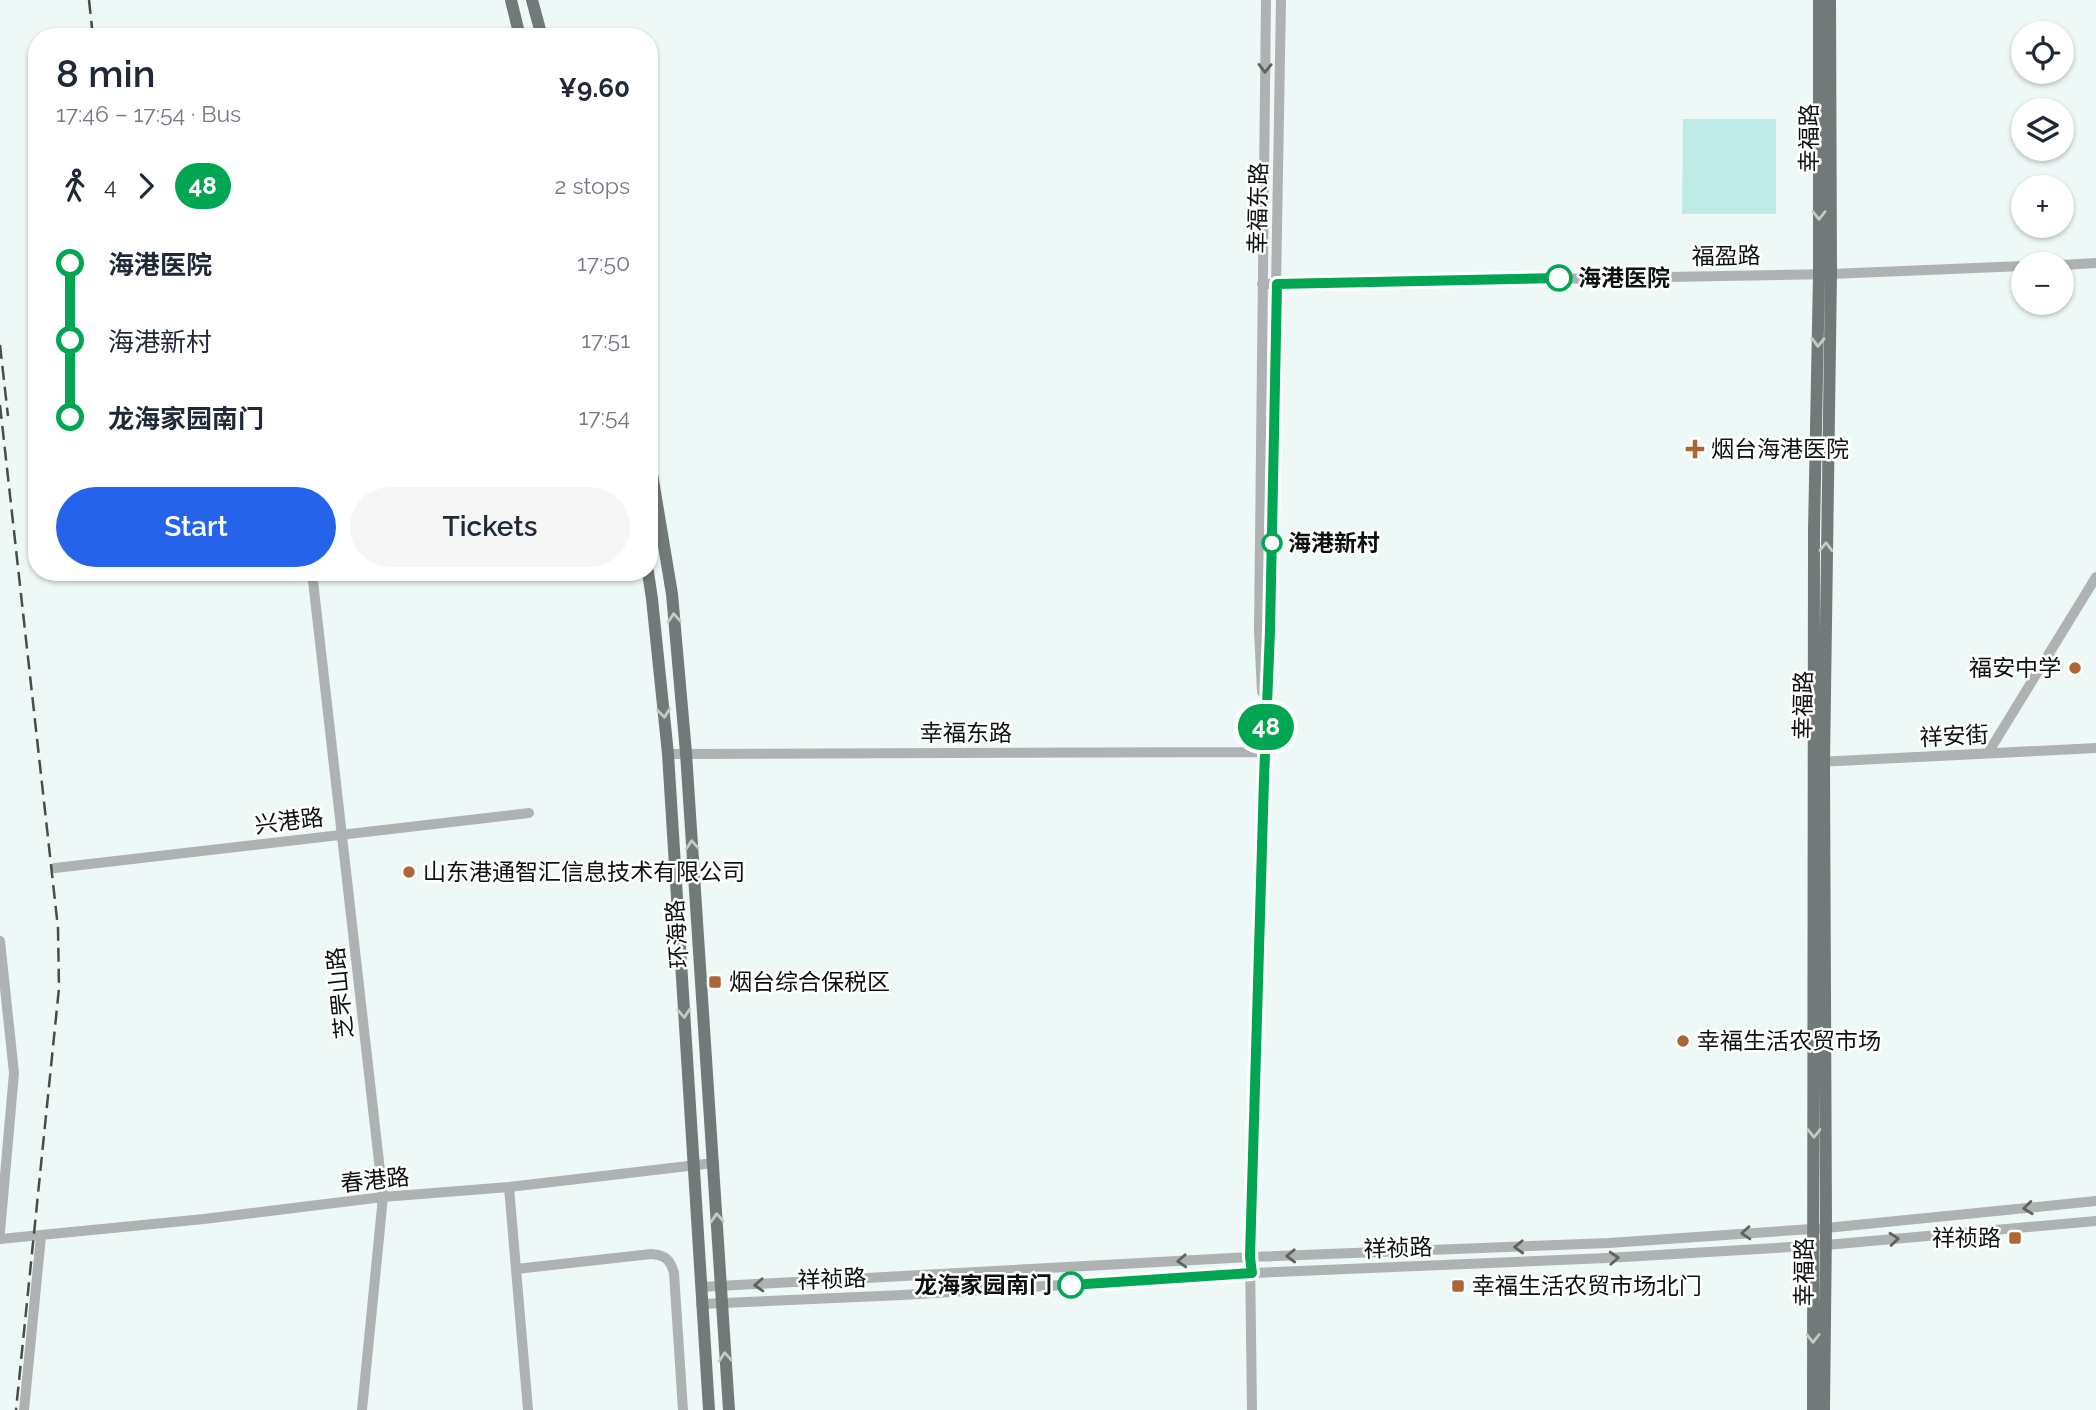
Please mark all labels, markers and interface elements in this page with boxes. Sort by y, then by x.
map controls [2011,21,2074,315]
button: locate [2011,21,2074,84]
text: 8 min [56,51,155,96]
one-way arrow [1257,63,1273,74]
text: ¥9.60 [559,73,630,103]
button: layers [2011,98,2074,161]
text: 17:46 – 17:54 · Bus [56,100,241,127]
street label: 幸福路 [1795,104,1822,173]
street label: 幸福东路 [1243,162,1272,254]
icon: walk [56,167,94,205]
icon: forward [127,167,165,205]
text: 48 [189,171,217,200]
text: 4 [104,172,117,199]
text: 2 stops [555,172,630,199]
button: + [2011,175,2074,238]
one-way arrow [1811,210,1827,221]
street label: 福盈路 [1691,241,1761,270]
text: 17:50 [577,249,630,276]
text: 海港医院 [108,250,212,280]
button: − [2011,252,2074,315]
place label: 海港医院 [1578,264,1670,291]
marker: 海港医院 [1546,265,1572,291]
text: 17:51 [581,326,630,353]
text: 海港新村 [108,327,212,357]
one-way arrow [1810,337,1826,348]
text: 17:54 [579,403,630,430]
text: 龙海家园南门 [108,404,264,434]
place label: 烟台海港医院 [1711,435,1849,462]
marker: 烟台海港医院 [1685,439,1705,459]
button: Start [56,487,336,567]
button: Tickets [350,487,630,567]
place label: 海港新村 [1288,529,1380,556]
marker: 海港新村 [1262,533,1282,553]
one-way arrow [1818,542,1834,552]
one-way arrow [667,612,682,623]
place label: 福安中学 [1969,654,2061,681]
marker: 福安中学 [2067,660,2083,676]
street label: 幸福路 [1788,670,1817,740]
line badge: 48 [1234,704,1298,750]
one-way arrow [656,707,671,719]
text: 48 [1252,712,1280,741]
street label: 幸福东路 [920,719,1012,746]
street label: 祥安街 [1919,720,1989,751]
street label: 兴港路 [253,803,325,838]
one-way arrow [685,839,700,850]
place label: 山东港通智汇信息技术有限公司 [423,858,745,885]
marker: 山东港通智汇信息技术有限公司 [401,864,417,880]
street label: 环海路 [661,899,692,969]
street label: 芝罘山路 [321,946,358,1040]
place label: 烟台综合保税区 [729,968,890,995]
marker: 烟台综合保税区 [707,974,723,990]
one-way arrow [676,1008,691,1019]
place label: 幸福生活农贸市场 [1697,1027,1881,1054]
marker: 幸福生活农贸市场 [1675,1033,1691,1049]
one-way arrow [1806,1128,1822,1139]
street label: 春港路 [339,1162,411,1197]
one-way arrow [2022,1200,2033,1215]
one-way arrow [710,1212,725,1223]
place label: 祥祯路 [1932,1224,2001,1251]
one-way arrow [1740,1225,1751,1240]
marker: 祥祯路 [2007,1230,2023,1246]
one-way arrow [1888,1232,1899,1247]
street label: 祥祯路 [1363,1233,1433,1262]
street label: 幸福路 [1790,1238,1817,1307]
one-way arrow [1513,1239,1523,1255]
one-way arrow [1286,1248,1297,1263]
one-way arrow [1608,1251,1619,1266]
one-way arrow [1176,1253,1187,1268]
street label: 祥祯路 [797,1264,867,1293]
place label: 龙海家园南门 [914,1271,1052,1298]
marker: 龙海家园南门 [1058,1272,1084,1298]
place label: 幸福生活农贸市场北门 [1472,1272,1702,1299]
one-way arrow [754,1277,765,1292]
marker: 幸福生活农贸市场北门 [1450,1278,1466,1294]
one-way arrow [1805,1333,1821,1344]
one-way arrow [718,1351,733,1362]

